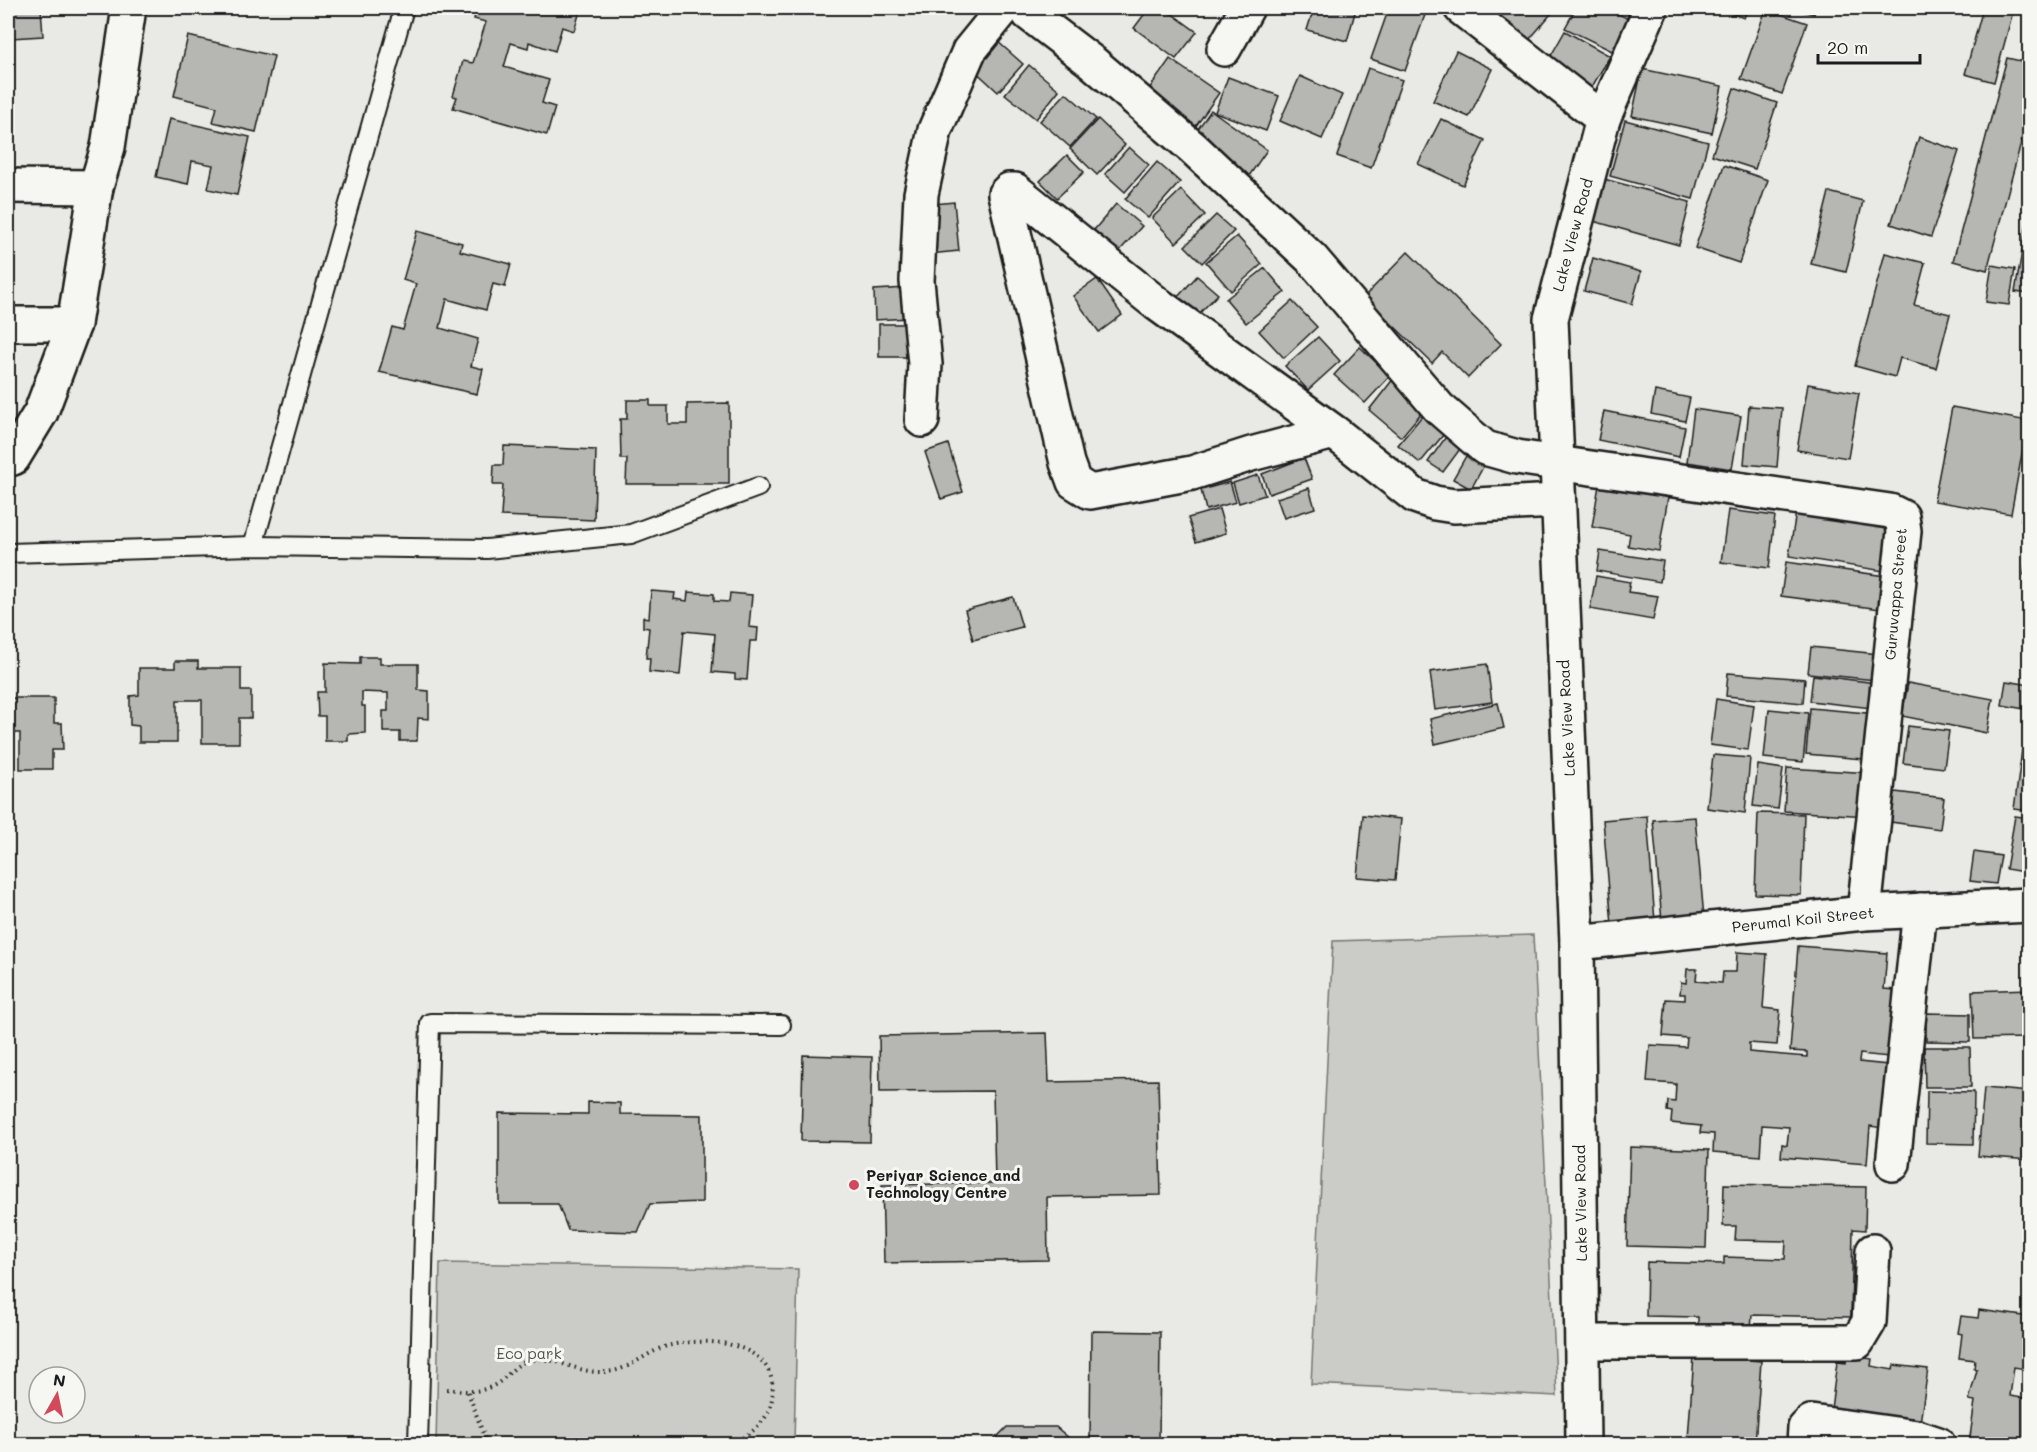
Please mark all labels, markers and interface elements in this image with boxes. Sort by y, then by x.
scale bar [1818,27,1920,65]
text: 20 m [1827,35,1868,59]
street label: Lake View Road [1547,176,1597,294]
street label: Guruvappa Street [1879,527,1911,661]
street label: Lake View Road [1553,659,1579,777]
street label: Perumal Koil Street [1731,902,1875,936]
street label: Lake View Road [1569,1145,1591,1261]
place label: Periyar Science and Technology Centre [866,1165,1021,1202]
marker: Periyar Science and Technology Centre [847,1178,861,1192]
park label: Eco park [496,1343,562,1363]
north arrow [27,1365,87,1425]
text: N [52,1368,67,1391]

